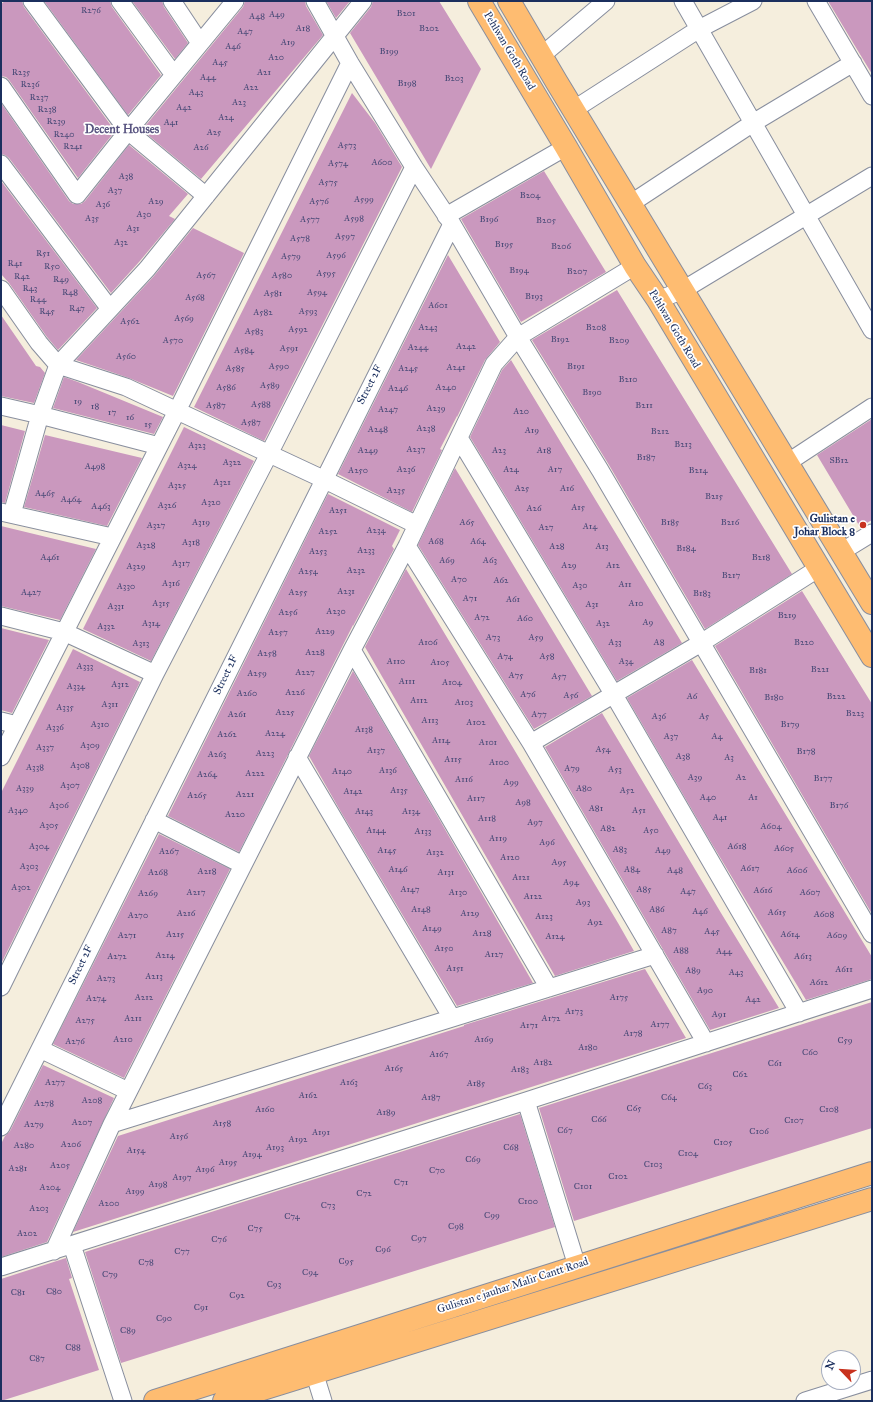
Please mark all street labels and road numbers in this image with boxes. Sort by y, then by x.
street label: Pehlwan Goth Road [480,9,538,93]
street label: Pehlwan Goth Road [645,287,703,371]
street label: Street 2F [355,363,385,407]
street label: Street 2F [211,653,241,697]
street label: Street 2F [66,943,96,987]
street label: Gulistan e jauhar Malir Cantt Road [436,1255,590,1317]

